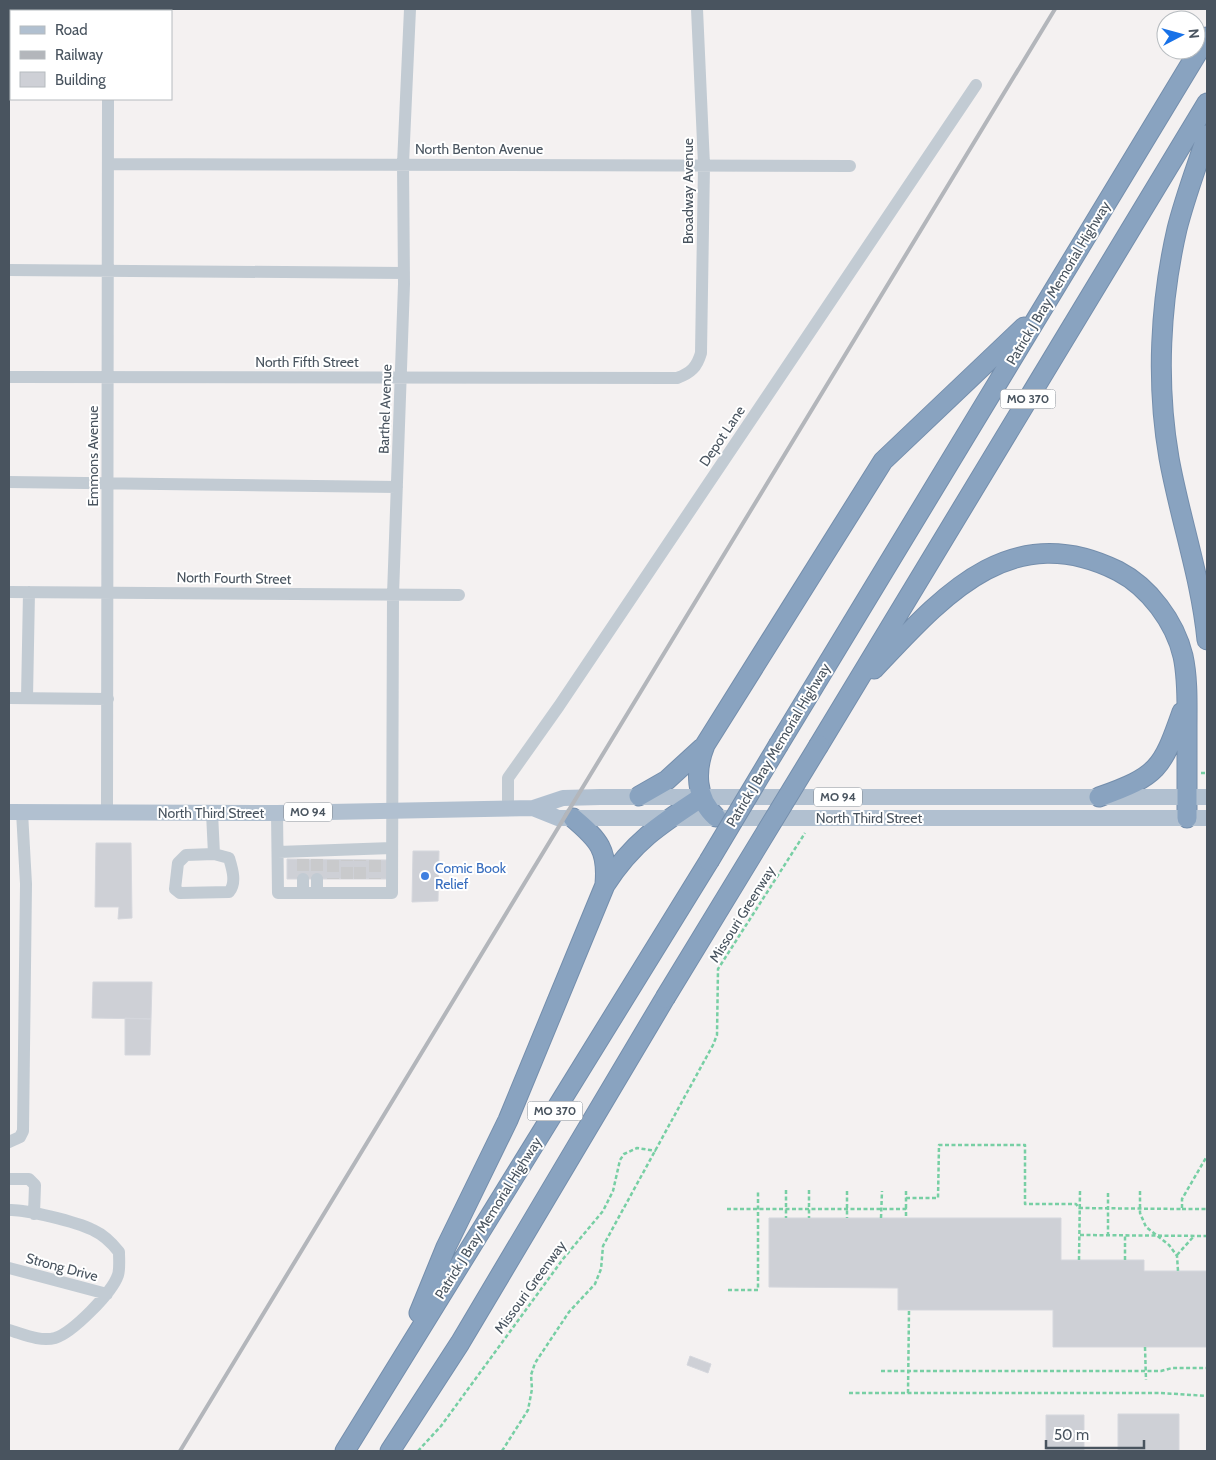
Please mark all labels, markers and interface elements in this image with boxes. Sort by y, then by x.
legend [10,10,172,100]
north arrow [1156,10,1206,60]
text: Road [55,21,88,39]
text: N [1184,28,1203,40]
text: Railway [55,46,104,64]
text: Building [55,71,106,89]
street label: Broadway Avenue [679,138,697,244]
street label: North Benton Avenue [415,140,543,158]
street label: Patrick J Bray Memorial Highway [1002,198,1114,368]
street label: North Fifth Street [255,353,359,371]
street label: Barthel Avenue [374,364,396,454]
road number: MO 370 [1000,389,1056,408]
street label: Depot Lane [695,402,749,470]
street label: Emmons Avenue [84,405,102,507]
street label: North Fourth Street [176,568,292,588]
street label: Patrick J Bray Memorial Highway [722,660,834,830]
road number: MO 94 [814,788,862,806]
road number: MO 94 [284,802,332,822]
street label: North Third Street [158,804,264,822]
street label: North Third Street [816,809,922,827]
place label: Comic Book Relief [435,859,507,893]
street label: Missouri Greenway [705,862,779,966]
marker: Comic Book Relief [419,870,431,882]
road number: MO 370 [528,1102,582,1120]
street label: Patrick J Bray Memorial Highway [431,1134,545,1302]
street label: Missouri Greenway [490,1237,570,1337]
street label: Strong Drive [24,1249,100,1285]
scale bar [1046,1418,1144,1450]
text: 50 m [1054,1426,1089,1444]

